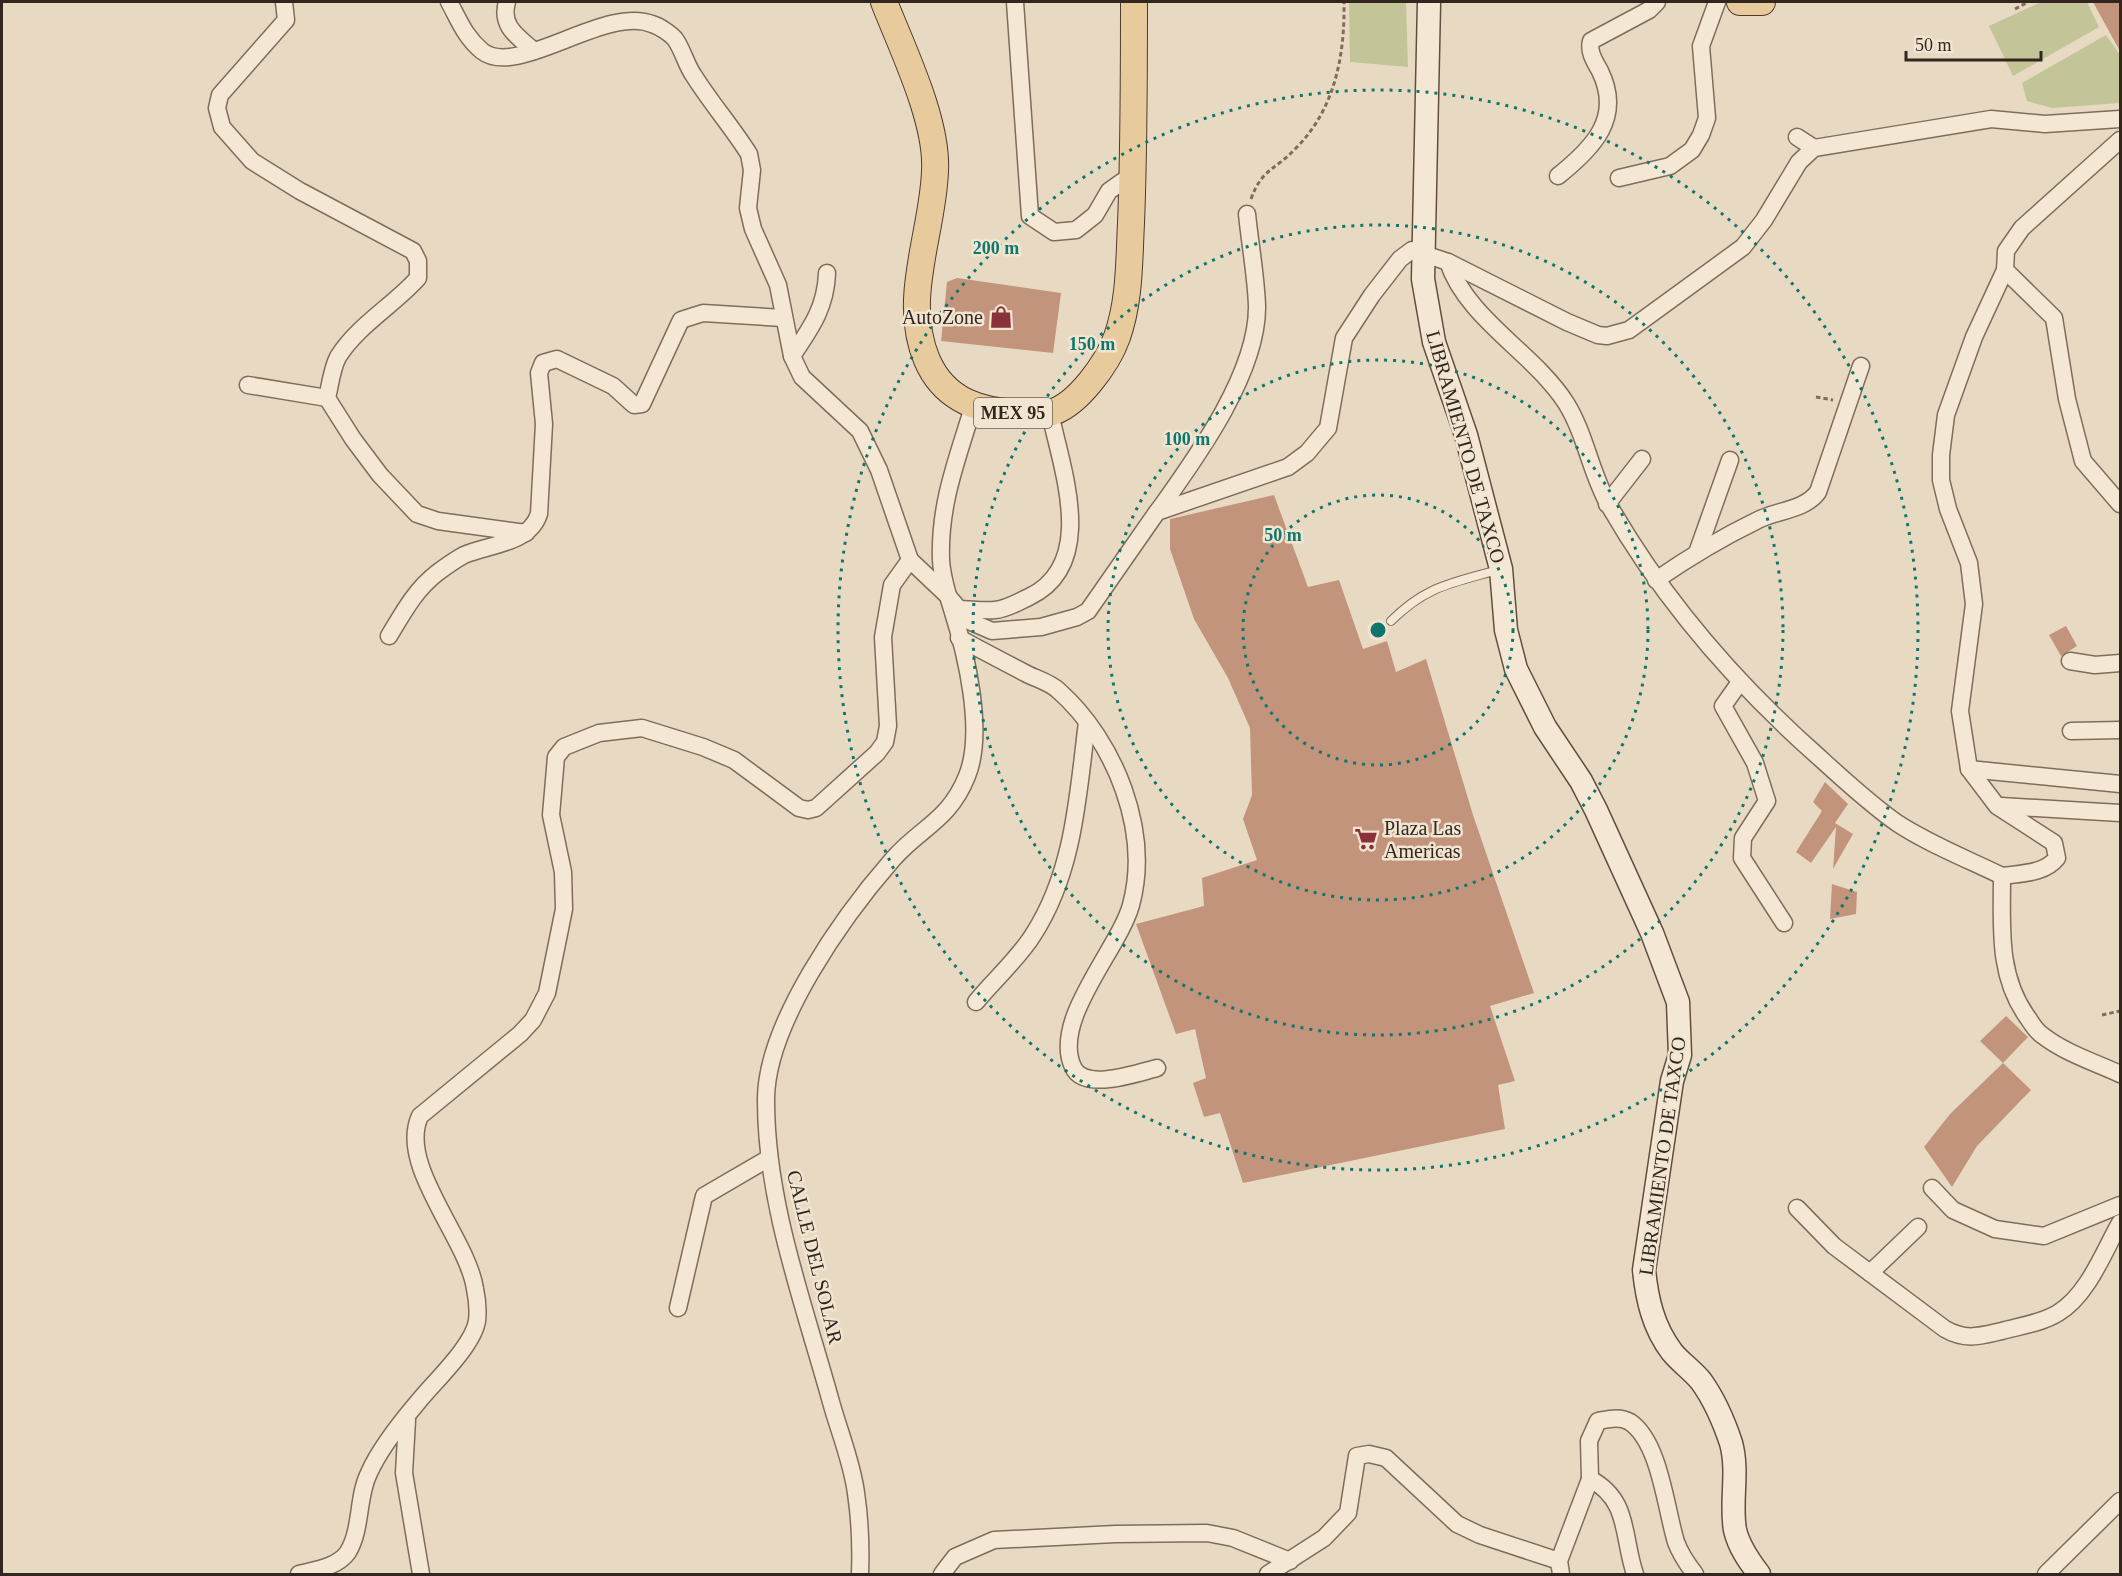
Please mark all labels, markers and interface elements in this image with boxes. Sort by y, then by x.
scale bar [1906,24,2041,62]
text: 50 m [1915,35,1952,55]
text: 200 m [973,238,1019,258]
shop icon: AutoZone [988,304,1014,330]
place label: AutoZone [902,306,983,328]
street label: LIBRAMIENTO DE TAXCO [1422,328,1510,566]
text: 150 m [1069,334,1115,354]
road number: MEX 95 [974,398,1052,428]
text: 100 m [1164,429,1210,449]
text: 50 m [1264,525,1302,545]
centre of rings [1368,620,1388,640]
place label: Plaza Las Americas [1384,817,1461,862]
supermarket icon: Plaza Las Americas [1353,826,1379,852]
street label: LIBRAMIENTO DE TAXCO [1634,1035,1690,1277]
street label: CALLE DEL SOLAR [783,1168,847,1347]

